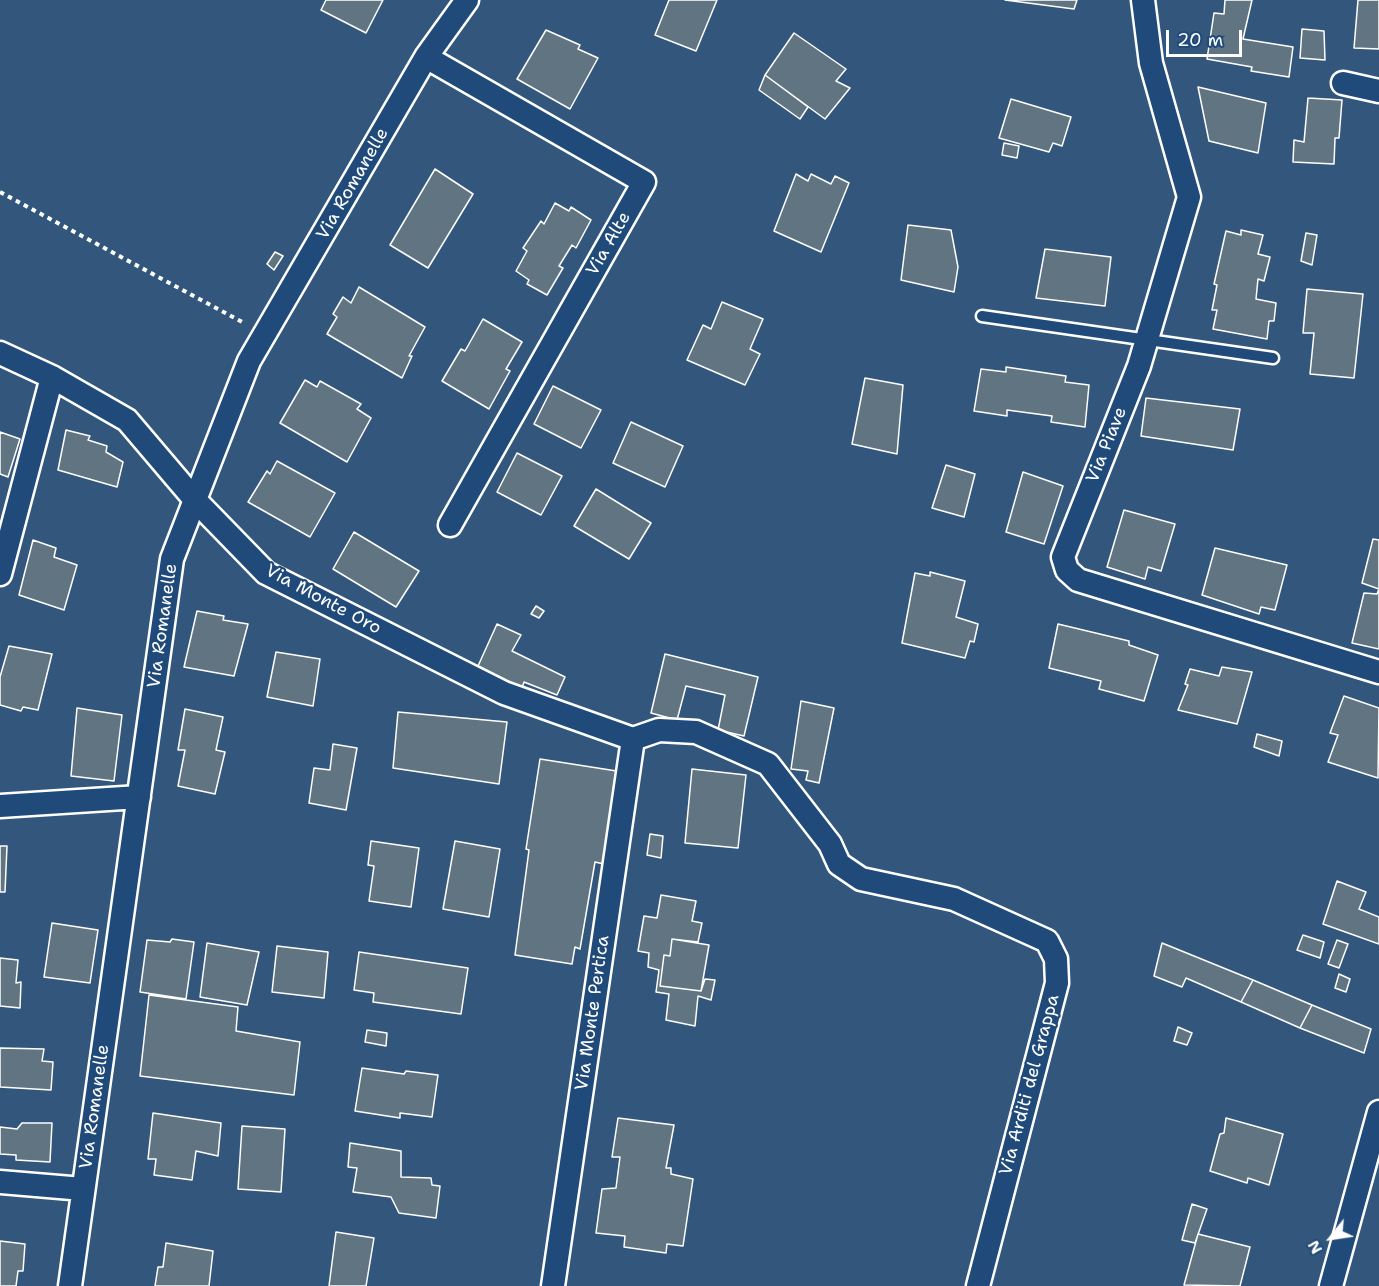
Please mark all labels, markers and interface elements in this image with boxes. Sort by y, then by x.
scale bar [1169,18,1246,56]
text: 20 m [1177,28,1223,52]
street label: Via Romanelle [312,124,394,244]
street label: Via Alte [582,208,636,280]
street label: Via Piave [1082,404,1132,486]
street label: Via Monte Oro [261,560,385,640]
street label: Via Romanelle [144,562,182,690]
street label: Via Monte Pertica [571,934,615,1092]
street label: Via Arditi del Grappa [995,992,1065,1178]
street label: Via Romanelle [76,1043,114,1171]
north arrow [1301,1208,1361,1268]
text: N [1303,1237,1327,1258]

